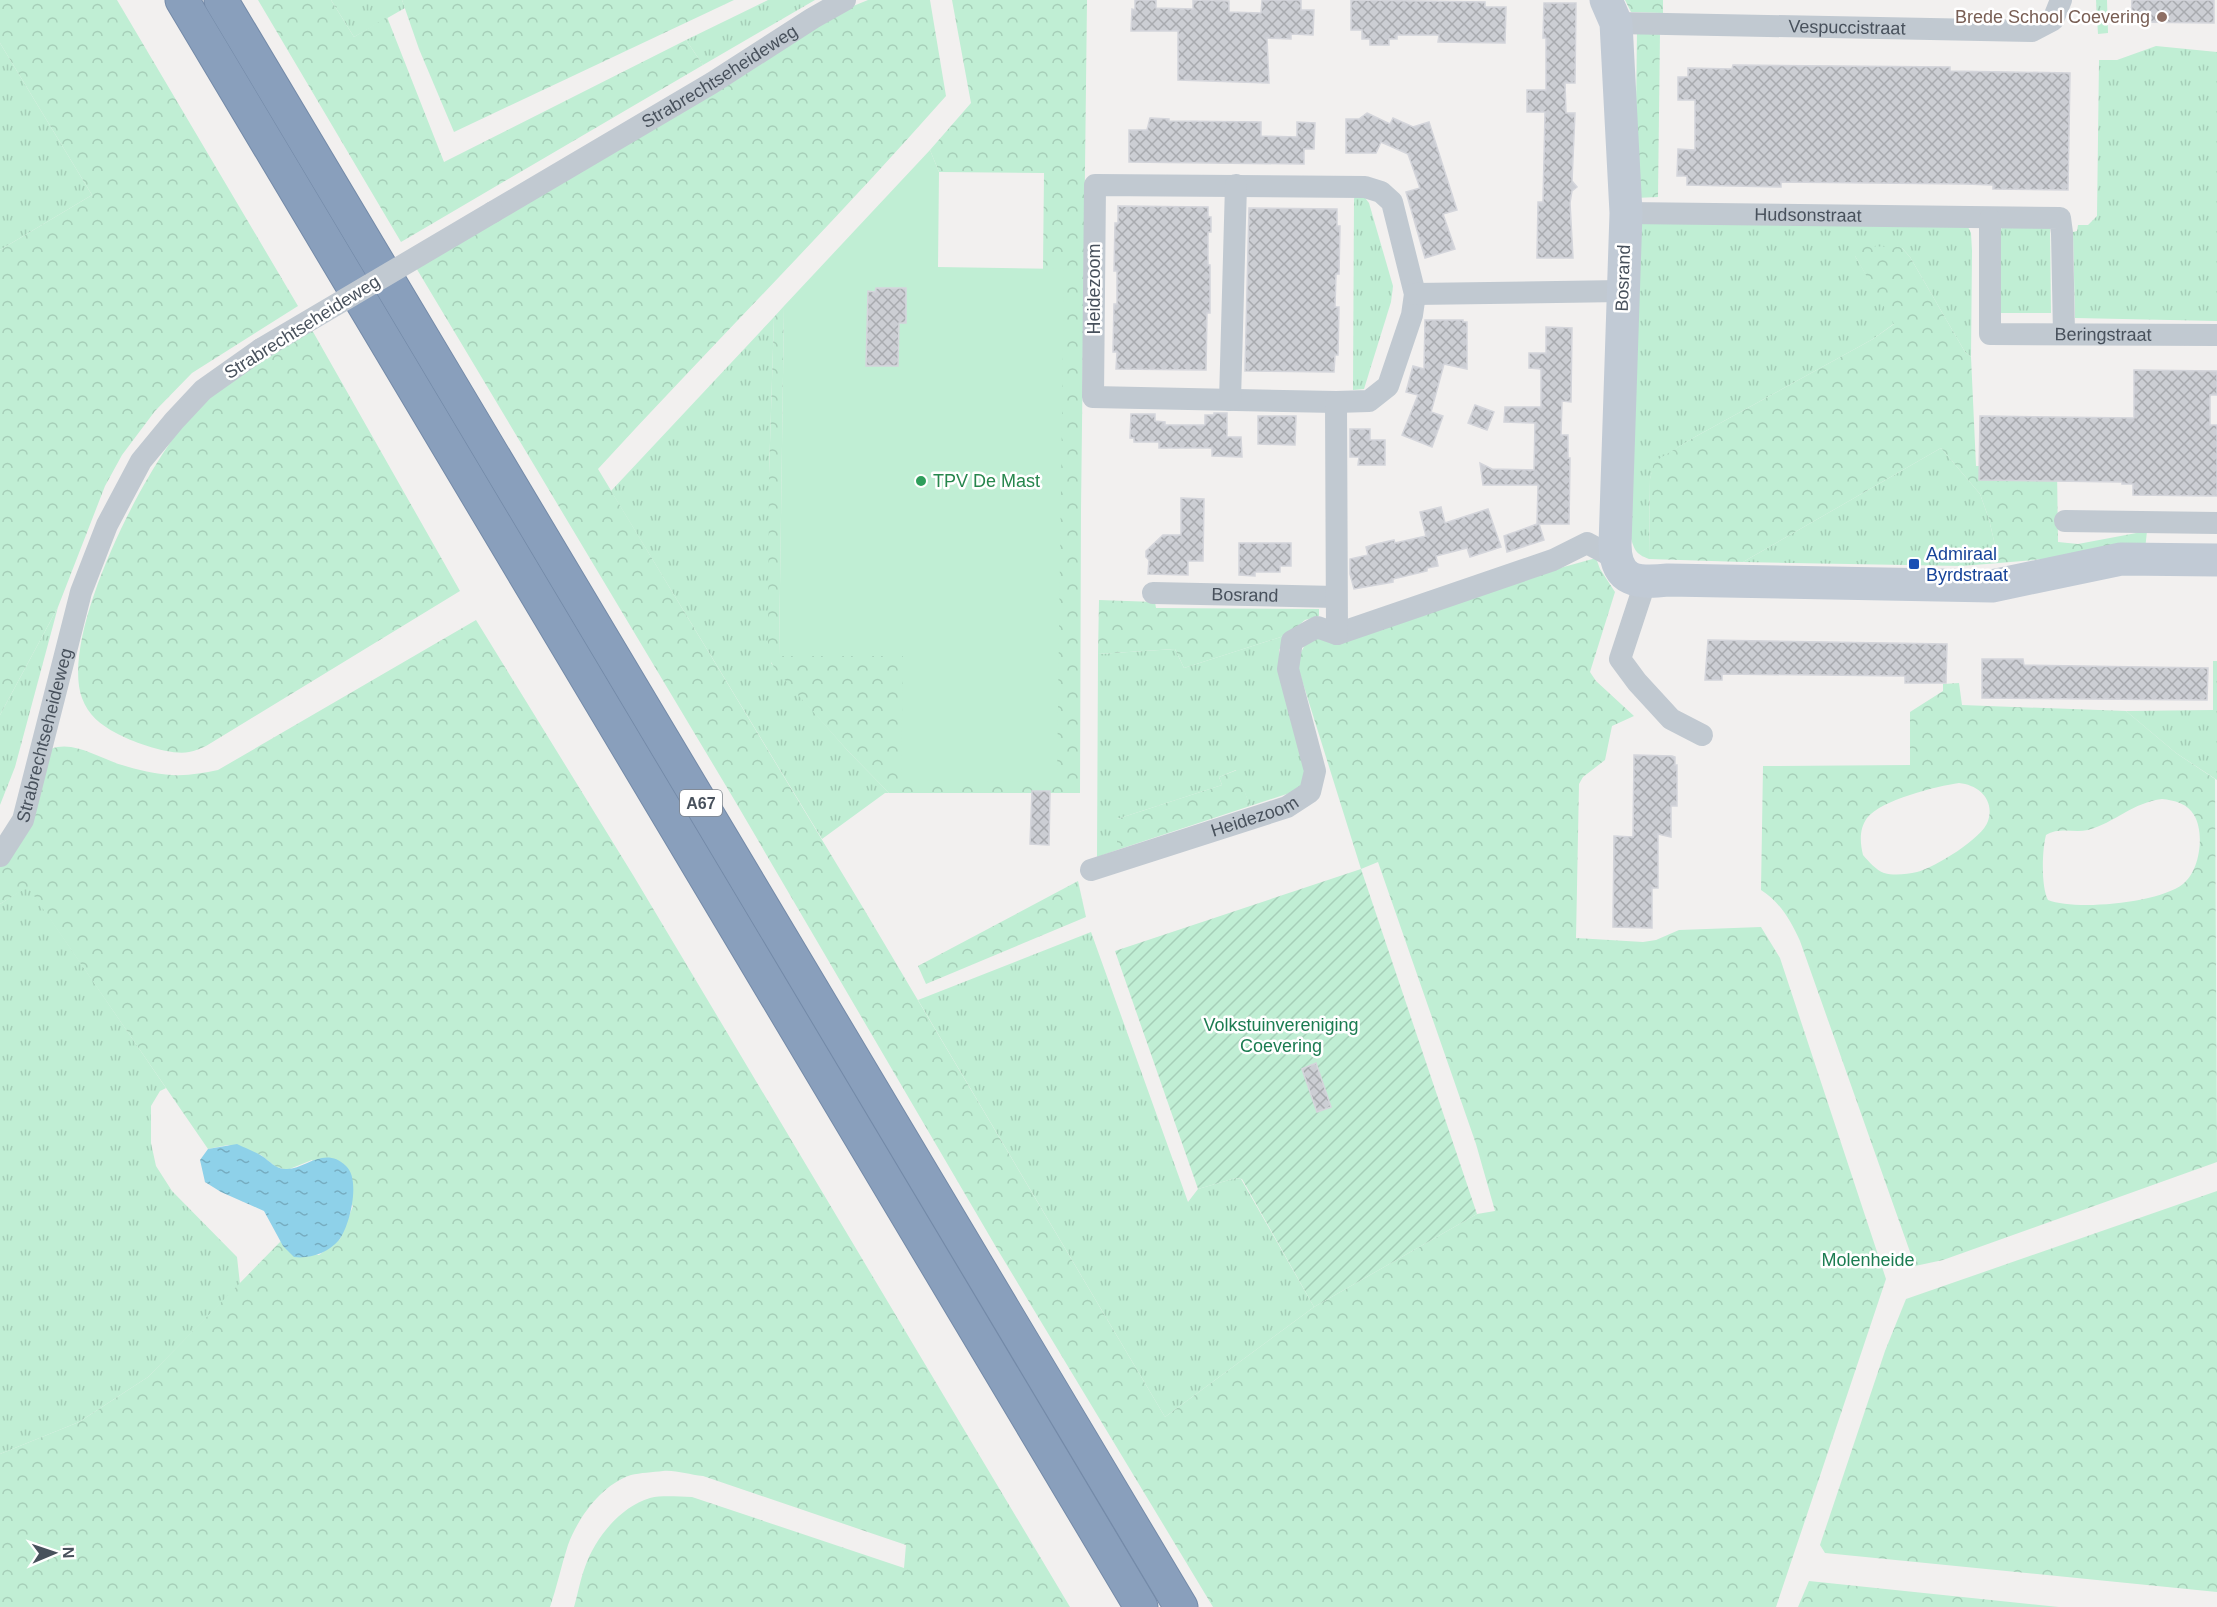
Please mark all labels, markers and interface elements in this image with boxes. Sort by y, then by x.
place label: Brede School Coevering [1955,7,2150,27]
marker: Brede School Coevering [2155,10,2169,24]
street label: Vespuccistraat [1788,16,1906,39]
street label: Strabrechtseheideweg [638,21,801,132]
street label: Hudsonstraat [1754,204,1862,226]
street label: Heidezoom [1084,243,1104,335]
street label: Bosrand [1612,244,1634,312]
street label: Strabrechtseheideweg [221,271,383,383]
street label: Beringstraat [2054,324,2152,345]
place label: TPV De Mast [933,471,1040,491]
marker: TPV De Mast [914,474,928,488]
place label: Admiraal Byrdstraat [1926,544,2008,585]
marker: Admiraal Byrdstraat [1907,557,1921,571]
street label: Bosrand [1211,584,1279,606]
street label: Strabrechtseheideweg [13,646,76,825]
road number: A67 [680,790,722,816]
street label: Heidezoom [1208,792,1302,841]
park label: Volkstuinvereniging Coevering [1203,1015,1359,1056]
park label: Molenheide [1821,1250,1915,1270]
north arrow [24,1523,84,1583]
text: N [60,1546,77,1559]

